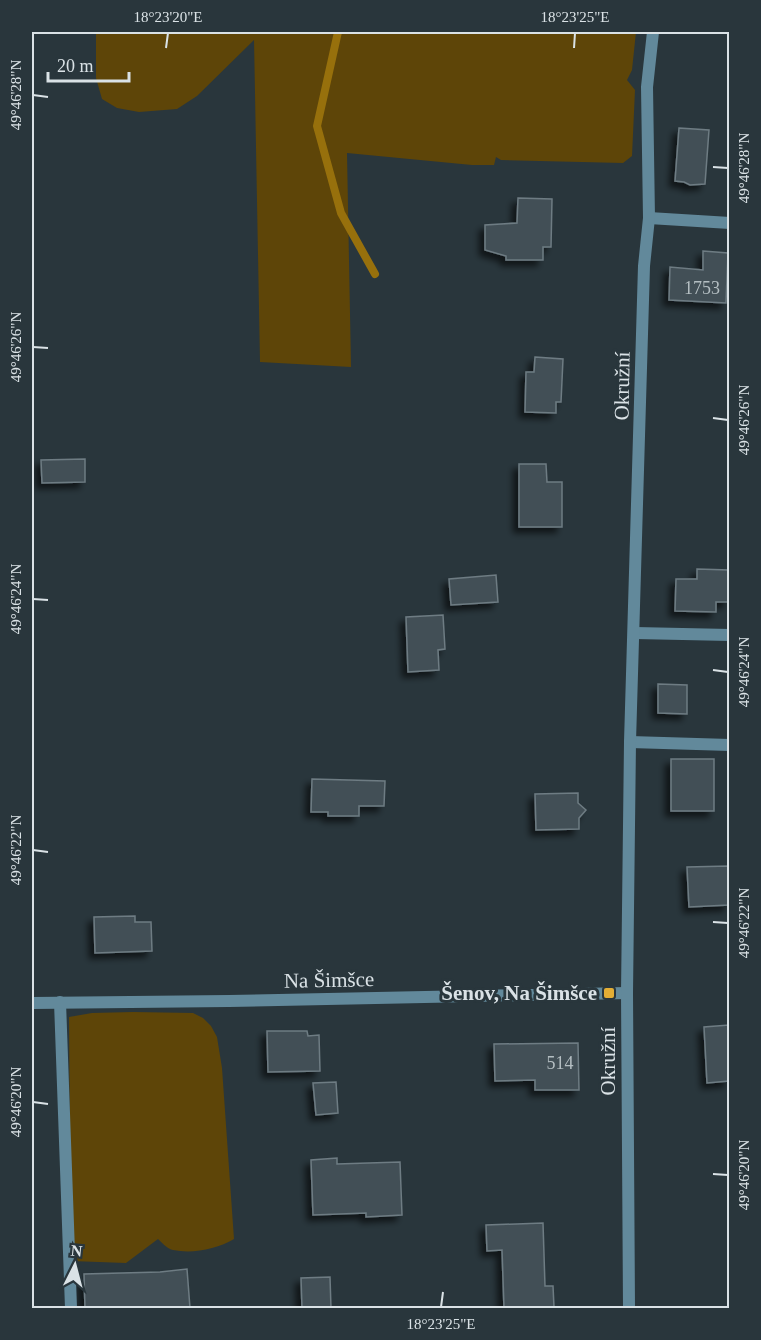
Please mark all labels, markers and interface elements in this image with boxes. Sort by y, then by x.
text: 18°23'20"E [134,9,203,25]
text: 18°23'25"E [541,9,610,25]
scale bar [48,45,129,83]
text: 20 m [57,56,94,76]
text: 49°46'28"N [8,60,24,130]
text: 49°46'28"N [736,133,752,203]
house number: 1753 [684,278,720,298]
text: 49°46'26"N [8,312,24,382]
street label: Okružní [609,351,635,421]
text: 49°46'26"N [736,385,752,455]
text: 49°46'24"N [8,564,24,634]
text: 49°46'24"N [736,637,752,707]
text: 49°46'22"N [8,815,24,885]
text: 49°46'22"N [736,888,752,958]
street label: Na Šimšce [284,967,374,993]
place label: Šenov, Na Šimšce [441,981,597,1005]
marker: Šenov, Na Šimšce [602,986,616,1000]
street label: Okružní [596,1026,620,1095]
house number: 514 [547,1053,574,1073]
text: 49°46'20"N [8,1067,24,1137]
text: 49°46'20"N [736,1140,752,1210]
north arrow [45,1235,105,1295]
text: N [70,1242,84,1260]
text: 18°23'25"E [407,1316,476,1332]

